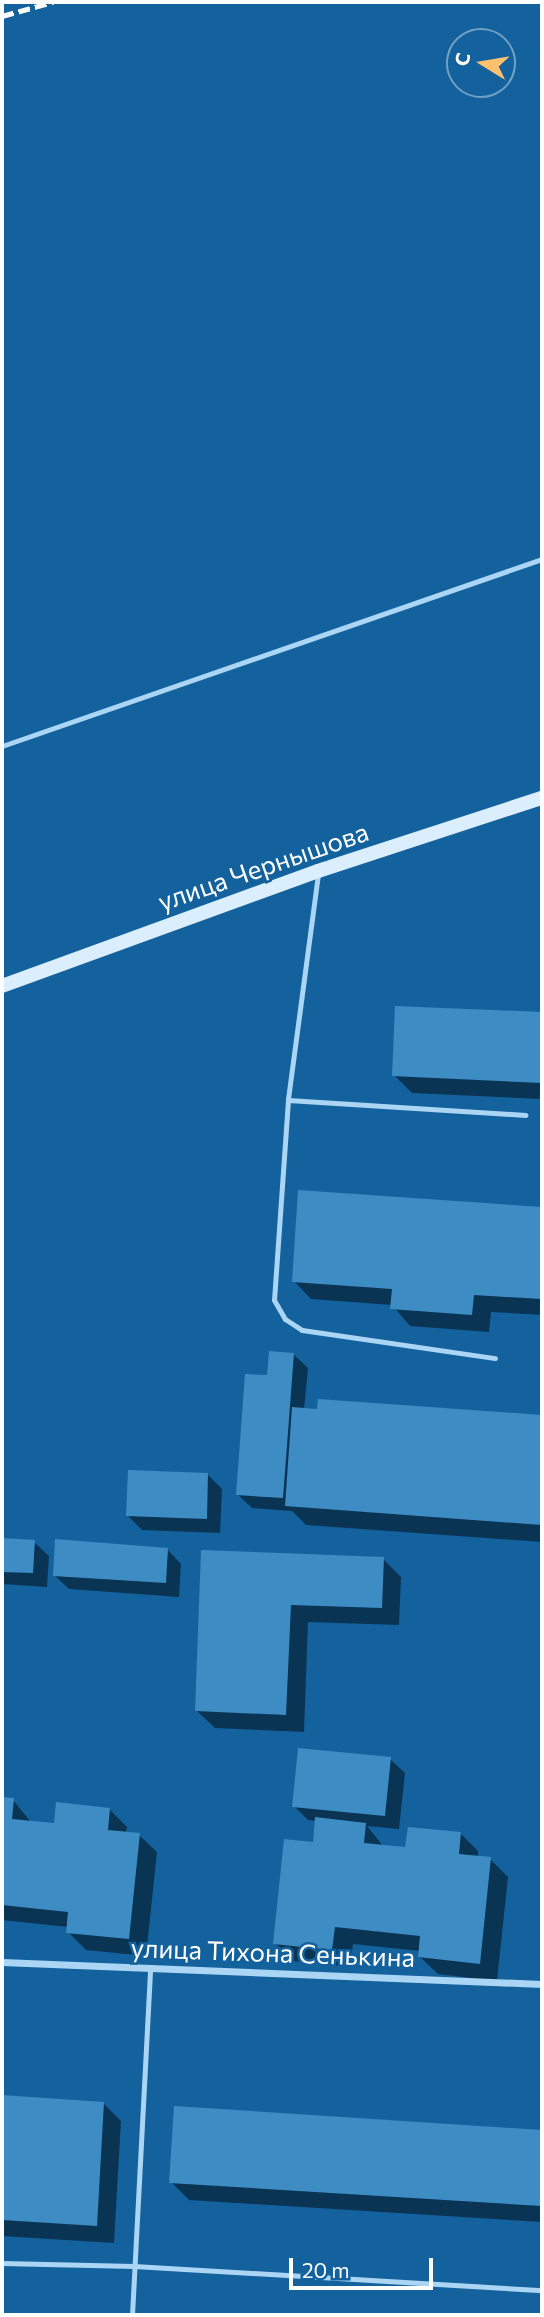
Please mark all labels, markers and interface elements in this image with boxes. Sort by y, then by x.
north arrow [446,28,516,98]
text: С [449,51,474,68]
street label: улица Чернышова [154,815,372,917]
street label: улица Тихона Сенькина [130,1931,416,1973]
scale bar [292,2244,435,2288]
text: 20 m [302,2257,350,2282]

